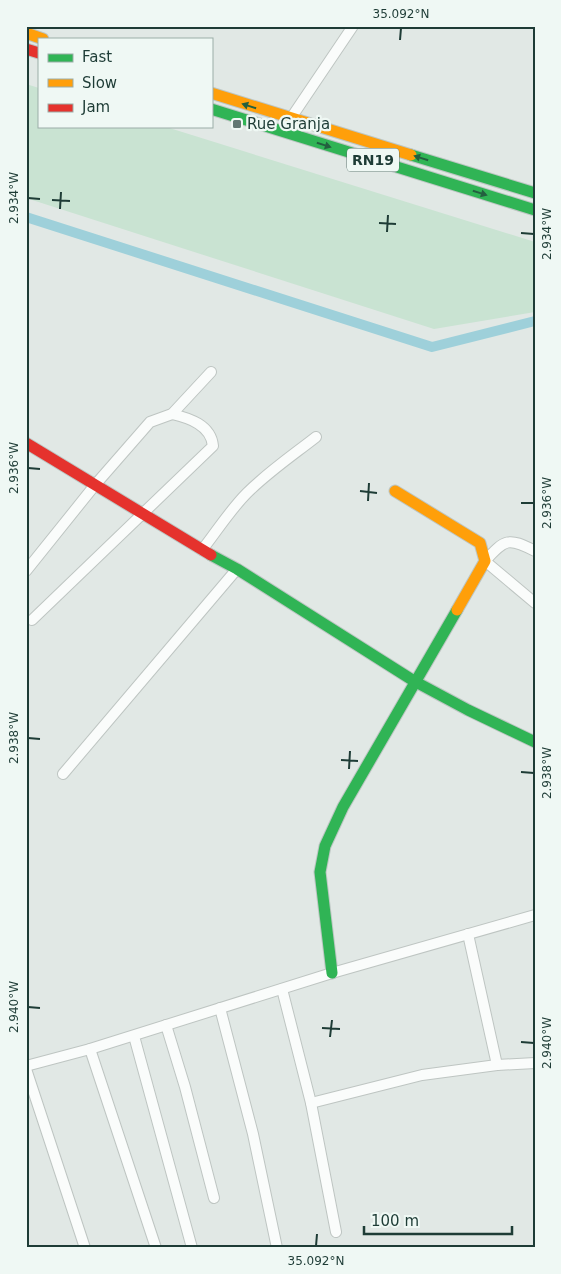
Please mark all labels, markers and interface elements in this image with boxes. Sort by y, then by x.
text: 35.092°N [373,7,429,21]
legend [38,38,212,128]
text: Fast [82,48,112,66]
text: Slow [82,74,117,92]
text: Jam [81,98,110,116]
one-way arrow [242,101,257,109]
place label: Rue Granja [247,115,330,133]
marker: Rue Granja [231,118,243,130]
one-way arrow [317,142,332,150]
road number: RN19 [347,148,399,172]
one-way arrow [414,154,429,162]
text: 2.934°W [7,172,21,224]
one-way arrow [472,189,487,197]
text: 2.934°W [540,208,554,260]
text: 2.936°W [7,442,21,494]
text: 2.936°W [540,477,554,529]
text: 2.938°W [7,712,21,764]
text: 2.938°W [540,747,554,799]
text: 2.940°W [7,981,21,1033]
text: 2.940°W [540,1017,554,1069]
scale bar [364,1204,511,1236]
text: 100 m [371,1212,419,1230]
text: 35.092°N [288,1254,344,1268]

